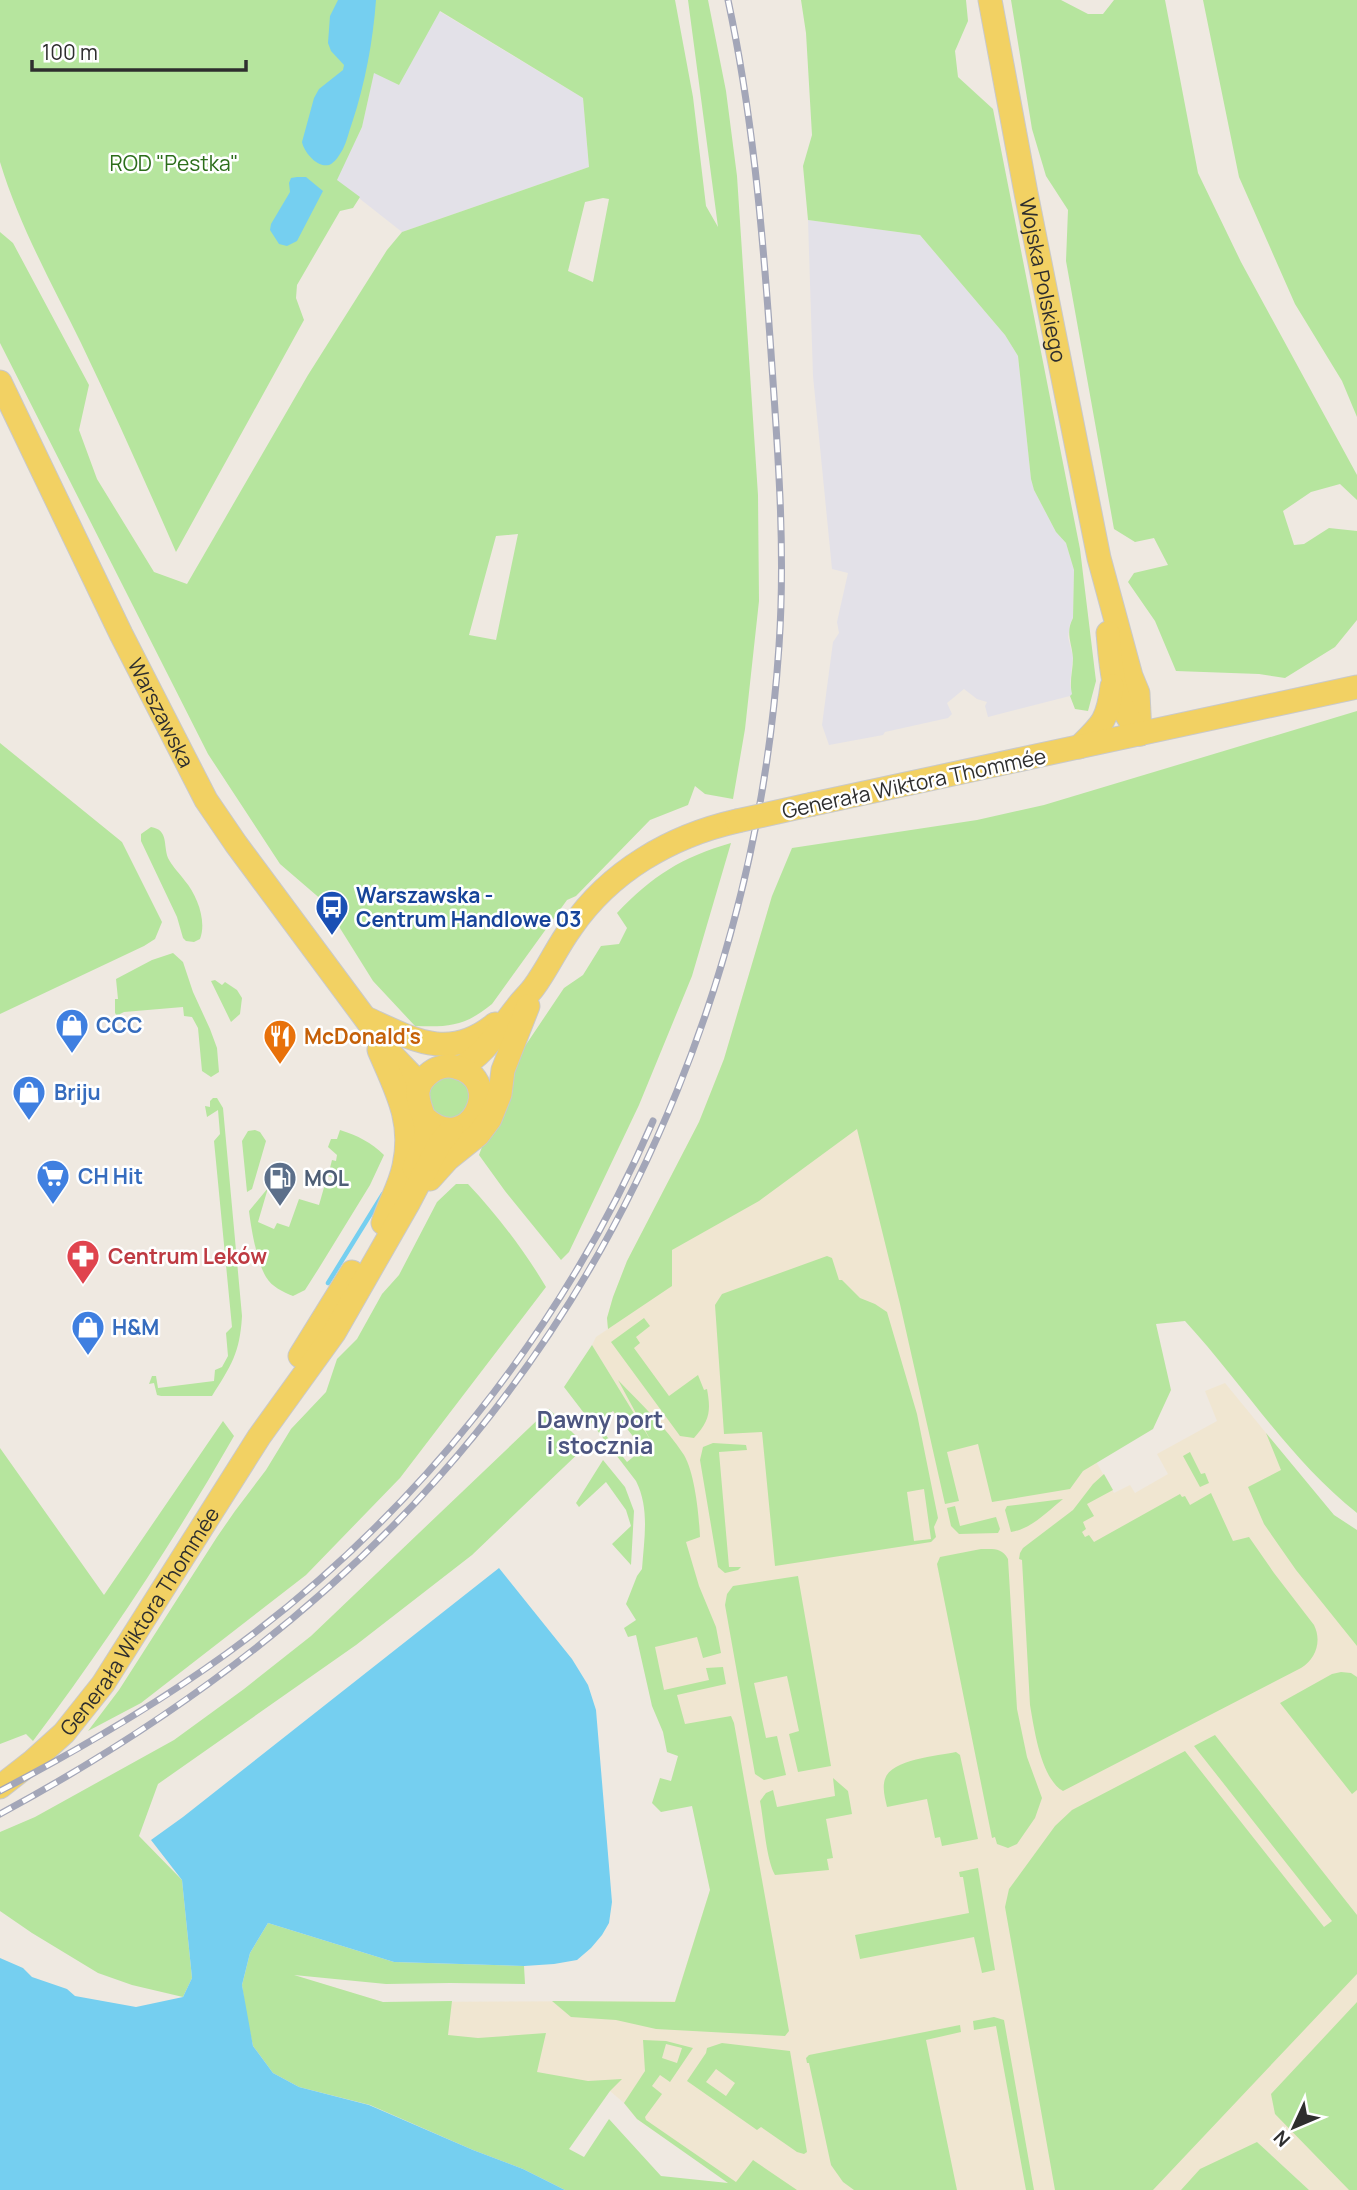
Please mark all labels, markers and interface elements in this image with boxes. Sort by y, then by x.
scale bar [32,28,245,72]
text: 100 m [42,38,98,66]
park label: ROD "Pestka" [109,149,239,177]
street label: Wojska Polskiego [1013,195,1073,365]
street label: Warszawska [122,653,201,772]
street label: Generała Wiktora Thommée [779,741,1049,825]
place label: Warszawska - Centrum Handlowe 03 [356,881,582,933]
bus stop icon: Warszawska - Centrum Handlowe 03 [313,888,351,937]
shop icon: CCC [53,1006,91,1055]
place label: CCC [96,1011,143,1039]
restaurant icon: McDonald's [261,1017,299,1066]
place label: McDonald's [304,1022,421,1050]
shop icon: Briju [10,1073,48,1122]
place label: Briju [54,1078,101,1106]
supermarket icon: CH Hit [34,1157,72,1206]
fuel station icon: MOL [261,1159,299,1208]
place label: CH Hit [78,1162,143,1190]
place label: MOL [304,1164,349,1192]
pharmacy icon: Centrum Leków [64,1237,102,1286]
place label: Centrum Leków [108,1242,267,1270]
shop icon: H&M [69,1308,107,1357]
place label: H&M [112,1313,159,1341]
district label: Dawny port i stocznia [537,1403,663,1461]
street label: Generała Wiktora Thommée [53,1501,226,1741]
north arrow [1259,2092,1329,2162]
text: N [1268,2125,1296,2153]

